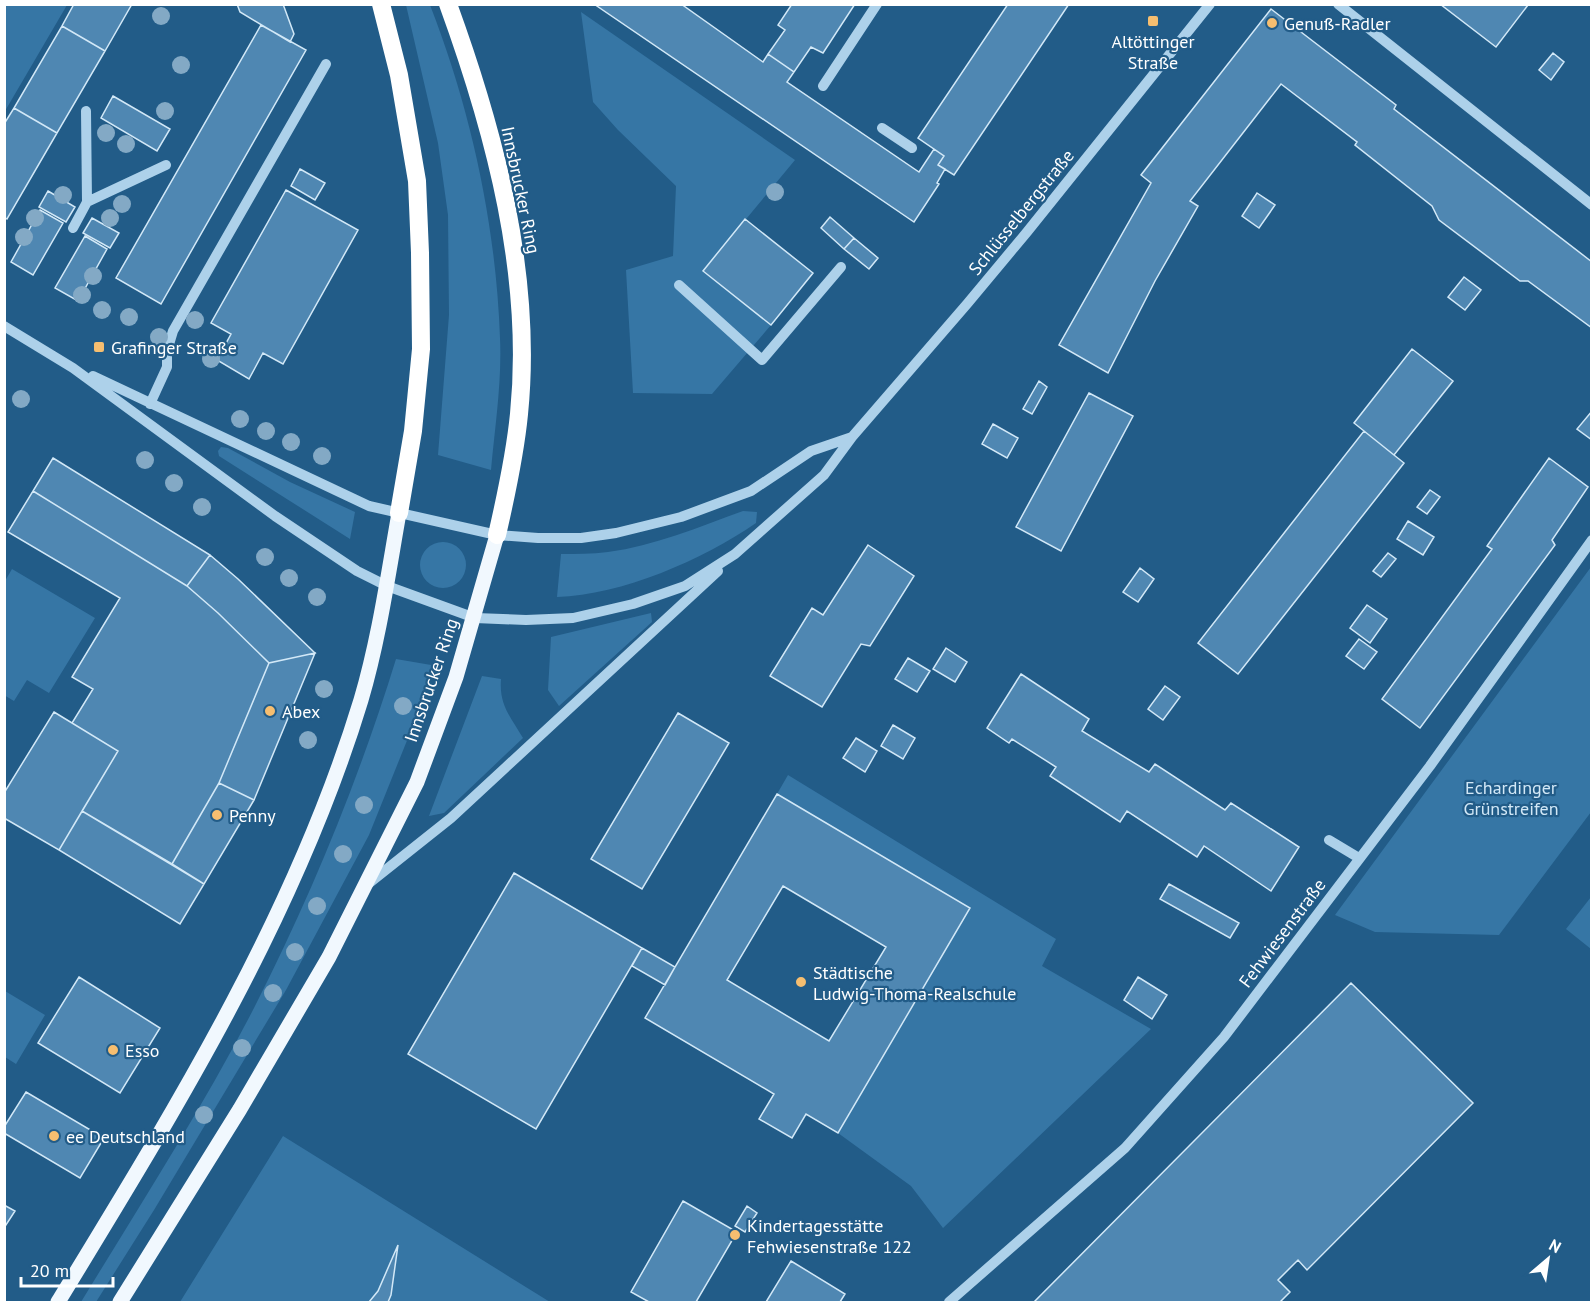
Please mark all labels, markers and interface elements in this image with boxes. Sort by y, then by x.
place label: Genuß-Radler [1284,12,1391,35]
marker: Altöttinger Straße [1146,14,1160,28]
marker: Genuß-Radler [1265,16,1279,30]
place label: Altöttinger Straße [1111,30,1195,74]
street label: Innsbrucker Ring [496,124,546,256]
street label: Schlüsselbergstraße [963,144,1079,280]
place label: Grafinger Straße [111,336,237,359]
marker: Grafinger Straße [92,340,106,354]
street label: Innsbrucker Ring [399,615,463,745]
place label: Abex [282,700,320,723]
marker: Abex [263,704,277,718]
park label: Echardinger Grünstreifen [1464,776,1559,820]
place label: Penny [229,804,276,827]
marker: Penny [210,808,224,822]
street label: Fehwiesenstraße [1234,874,1330,992]
place label: Städtische Ludwig-Thoma-Realschule [813,961,1016,1005]
marker: Städtische Ludwig-Thoma-Realschule [794,975,808,989]
place label: Esso [125,1039,159,1062]
marker: Esso [106,1043,120,1057]
place label: ee Deutschland [66,1125,185,1148]
marker: ee Deutschland [47,1129,61,1143]
place label: Kindertagesstätte Fehwiesenstraße 122 [747,1214,912,1258]
marker: Kindertagesstätte Fehwiesenstraße 122 [728,1228,742,1242]
north arrow [1518,1229,1578,1289]
text: N [1546,1235,1565,1257]
scale bar [21,1250,112,1288]
text: 20 m [30,1259,69,1282]

